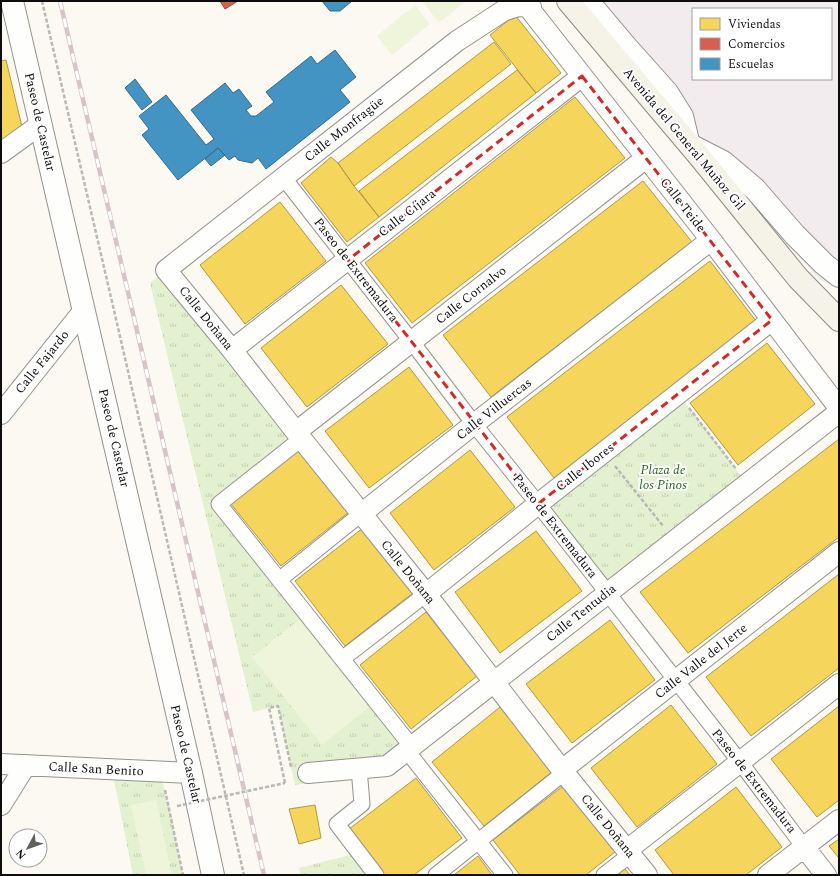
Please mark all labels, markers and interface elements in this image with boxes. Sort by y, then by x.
legend [692,8,832,80]
text: Viviendas [728,15,781,34]
text: Comercios [728,35,785,54]
text: Escuelas [728,55,774,74]
street label: Avenida del General Muñoz Gil [618,63,750,215]
street label: Paseo de Castelar [19,71,61,173]
street label: Calle Monfragüe [300,91,388,167]
street label: Calle Teide [655,173,711,237]
street label: Calle Cíjara [374,184,441,242]
street label: Paseo de Extremadura [309,213,404,327]
street label: Calle Cornalvo [431,261,511,329]
street label: Calle Doñana [174,282,239,355]
street label: Calle Fajardo [10,326,74,398]
street label: Calle Villuercas [452,373,536,445]
street label: Paseo de Castelar [93,387,135,489]
street label: Calle Ibores [551,438,619,496]
park label: Plaza de los Pinos [639,460,687,495]
street label: Paseo de Extremadura [508,469,603,583]
street label: Calle Doñana [376,536,441,609]
street label: Calle Tentudia [542,579,621,647]
street label: Calle Valle del Jerte [650,618,752,704]
street label: Paseo de Castelar [165,703,207,805]
street label: Paseo de Extremadura [707,724,802,838]
street label: Calle San Benito [48,757,144,781]
street label: Calle Doñana [576,790,641,863]
north arrow [8,828,48,868]
text: N [11,845,30,863]

